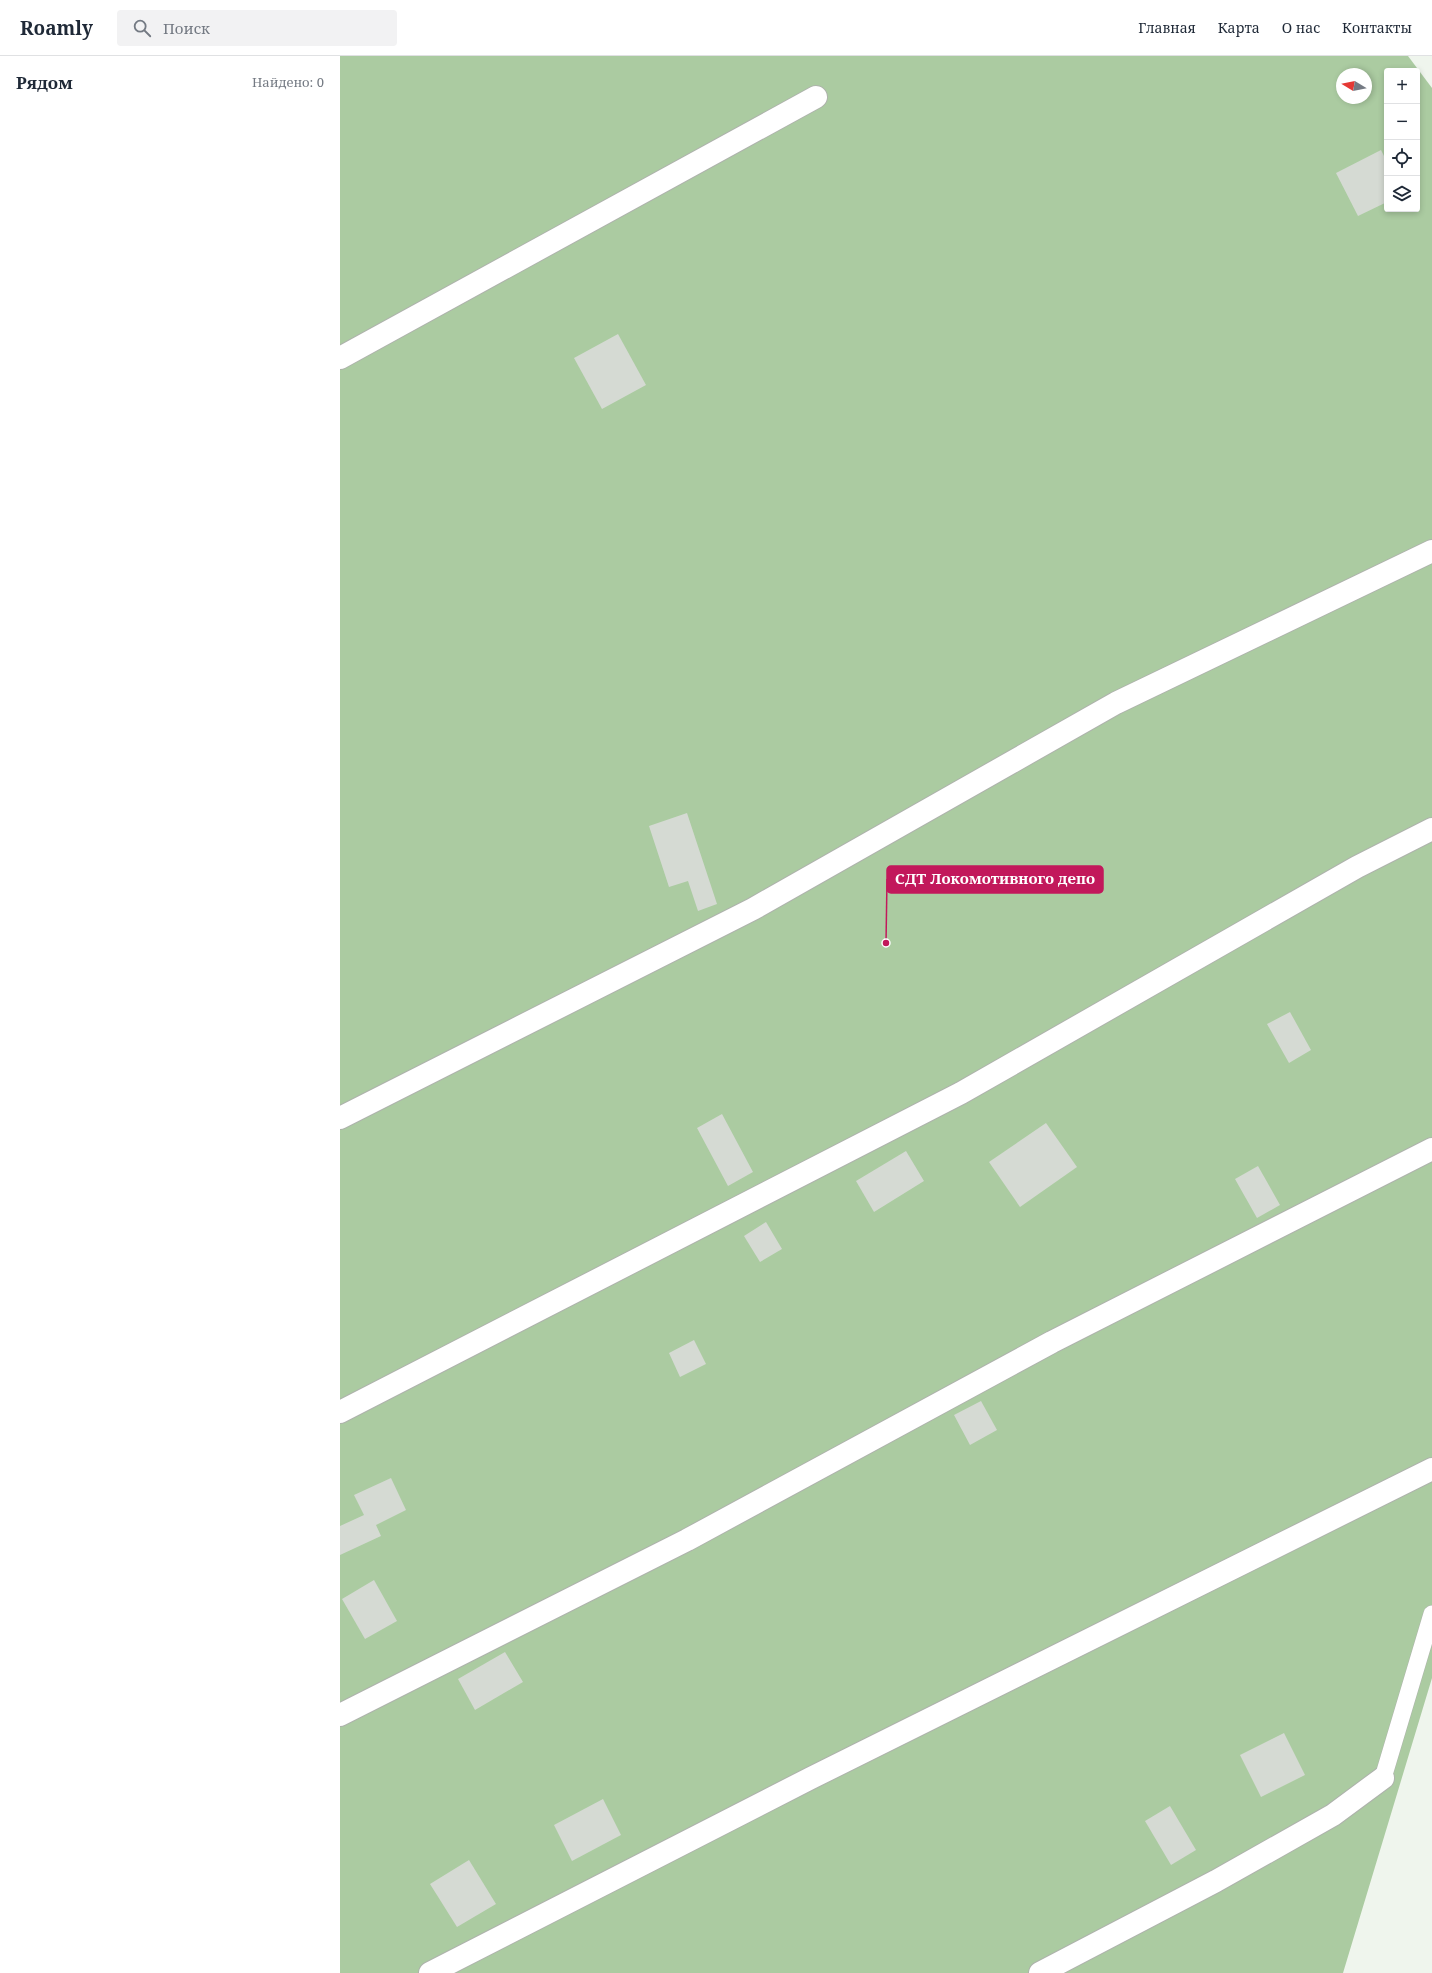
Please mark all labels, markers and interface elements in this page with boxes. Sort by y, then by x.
search box [117,10,397,46]
text: Roamly [20,15,93,41]
icon: search [131,17,153,39]
text: Поиск [163,18,210,38]
text: Главная [1138,18,1196,37]
text: Карта [1218,18,1260,37]
text: О нас [1282,18,1320,37]
text: Контакты [1342,18,1412,37]
north arrow [1336,68,1372,104]
map controls [1384,68,1420,212]
button: + [1384,68,1420,104]
text: Рядом [16,71,73,94]
text: Найдено: 0 [252,73,324,91]
button: − [1384,104,1420,140]
button: locate [1384,140,1420,176]
button: layers [1384,176,1420,212]
callout: СДТ Локомотивного депо [887,866,1103,893]
text: СДТ Локомотивного депо [895,868,1095,888]

